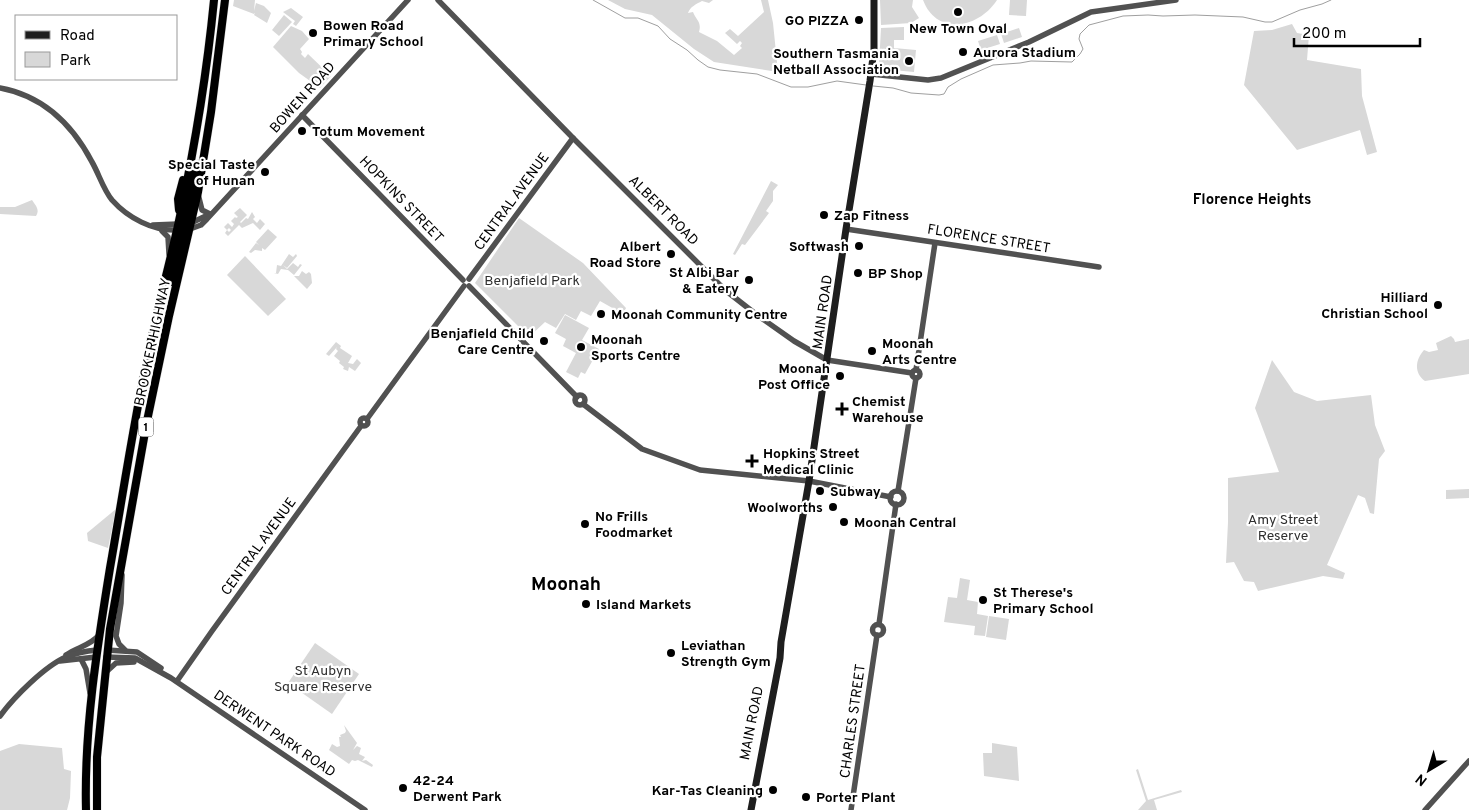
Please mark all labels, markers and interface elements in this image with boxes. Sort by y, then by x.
marker: New Town Oval [952,6,964,18]
place label: GO PIZZA [785,13,849,30]
marker: GO PIZZA [853,14,865,26]
legend [15,15,178,80]
scale bar [1294,15,1420,47]
place label: Bowen Road Primary School [323,18,424,51]
place label: New Town Oval [909,21,1007,38]
text: 200 m [1302,25,1347,44]
text: Road [60,27,95,46]
marker: Bowen Road Primary School [307,27,319,39]
place label: Aurora Stadium [973,45,1076,62]
place label: Southern Tasmania Netball Association [773,46,899,79]
marker: Aurora Stadium [957,46,969,58]
text: Park [60,52,91,71]
marker: Southern Tasmania Netball Association [903,55,915,67]
street label: BOWEN ROAD [267,59,339,137]
place label: Totum Movement [312,124,425,141]
marker: Totum Movement [296,125,308,137]
street label: CENTRAL AVENUE [471,150,553,254]
street label: HOPKINS STREET [355,153,447,247]
place label: Special Taste of Hunan [168,157,255,190]
marker: Special Taste of Hunan [259,166,271,178]
street label: ALBERT ROAD [624,172,702,250]
district label: Florence Heights [1193,191,1311,210]
place label: Zap Fitness [834,208,909,225]
marker: Zap Fitness [818,209,830,221]
street label: FLORENCE STREET [926,221,1052,258]
place label: Albert Road Store [589,239,661,272]
place label: Softwash [789,239,849,256]
marker: Softwash [853,240,865,252]
marker: Albert Road Store [665,248,677,260]
place label: St Albi Bar & Eatery [669,265,739,298]
place label: BP Shop [868,266,923,283]
marker: BP Shop [852,267,864,279]
park label: Benjafield Park [484,273,580,290]
marker: St Albi Bar & Eatery [743,274,755,286]
street label: MAIN ROAD [810,274,837,351]
street label: BROOKER HIGHWAY [132,277,175,408]
place label: Hilliard Christian School [1321,290,1428,323]
marker: Hilliard Christian School [1432,299,1444,311]
place label: Moonah Community Centre [611,307,788,324]
marker: Moonah Community Centre [595,308,607,320]
place label: Benjafield Child Care Centre [431,326,534,359]
place label: Moonah Sports Centre [591,332,680,365]
marker: Benjafield Child Care Centre [538,335,550,347]
place label: Moonah Arts Centre [882,336,957,369]
marker: Moonah Sports Centre [575,341,587,353]
marker: Moonah Arts Centre [866,345,878,357]
place label: Moonah Post Office [758,361,830,394]
marker: Moonah Post Office [834,370,846,382]
place label: Chemist Warehouse [852,394,924,427]
marker: Chemist Warehouse [836,403,848,415]
road number: 1 [138,418,154,437]
place label: Hopkins Street Medical Clinic [763,446,860,479]
marker: Hopkins Street Medical Clinic [745,454,759,468]
place label: Subway [830,484,881,501]
marker: Subway [814,485,826,497]
street label: CENTRAL AVENUE [218,495,300,599]
place label: Woolworths [747,500,823,517]
marker: Woolworths [827,501,839,513]
place label: No Frills Foodmarket [595,509,673,542]
park label: Amy Street Reserve [1248,512,1318,545]
place label: Moonah Central [854,515,956,532]
marker: Moonah Central [838,516,850,528]
marker: No Frills Foodmarket [579,518,591,530]
district label: Moonah [531,573,601,597]
place label: St Therese's Primary School [993,585,1094,618]
marker: St Therese's Primary School [977,594,989,606]
place label: Island Markets [596,597,692,614]
marker: Island Markets [580,598,592,610]
place label: Leviathan Strength Gym [681,638,771,671]
marker: Leviathan Strength Gym [665,647,677,659]
park label: St Aubyn Square Reserve [274,663,372,696]
street label: CHARLES STREET [837,663,870,779]
street label: MAIN ROAD [737,685,768,762]
street label: DERWENT PARK ROAD [210,687,338,781]
north arrow [1404,745,1454,795]
text: N [1413,769,1431,789]
place label: 42-24 Derwent Park [413,773,502,806]
marker: 42-24 Derwent Park [397,782,409,794]
place label: Kar-Tas Cleaning [652,783,763,800]
marker: Kar-Tas Cleaning [767,784,779,796]
place label: Porter Plant [816,790,896,807]
marker: Porter Plant [800,791,812,803]

